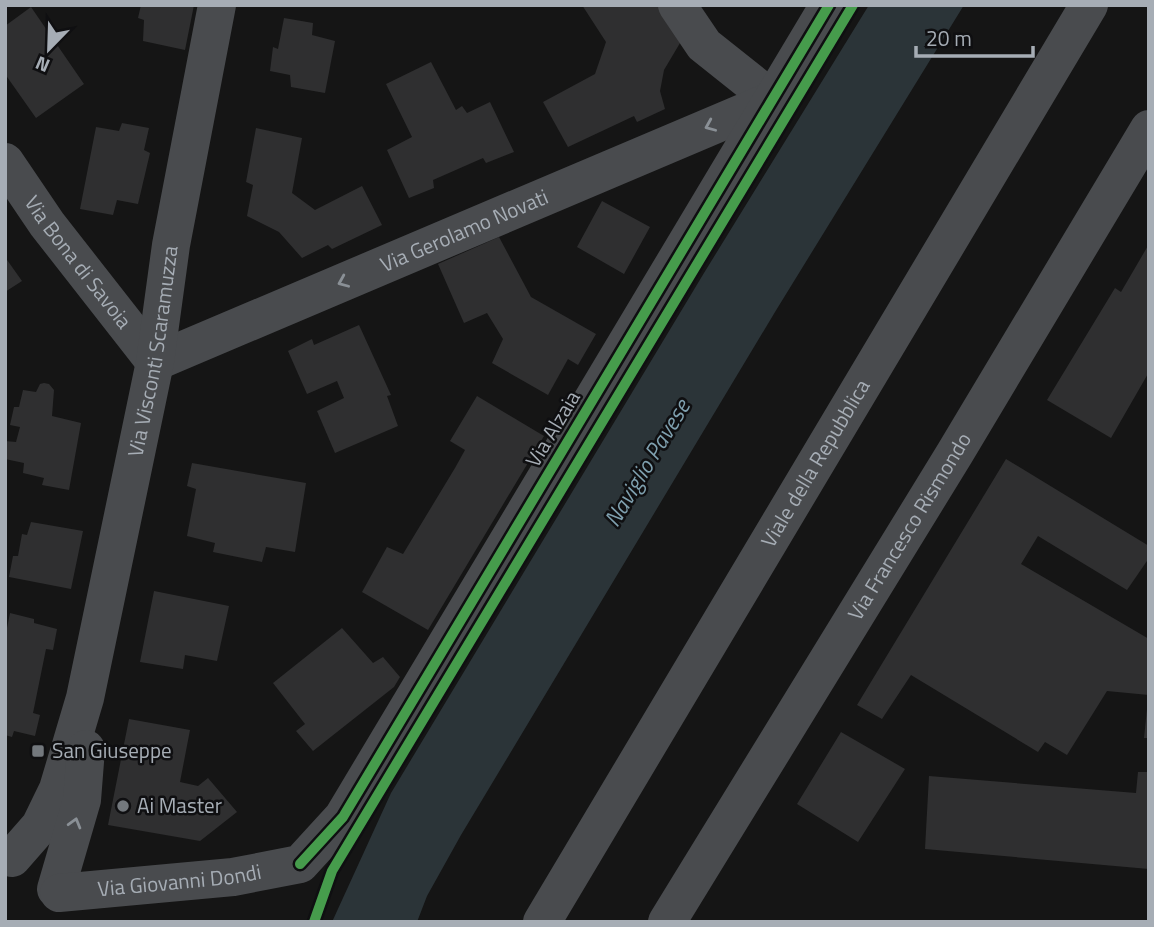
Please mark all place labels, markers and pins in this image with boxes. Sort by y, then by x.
place label: San Giuseppe [52,734,172,766]
marker: San Giuseppe [30,743,46,759]
place label: Ai Master [137,789,222,821]
marker: Ai Master [115,798,131,814]

